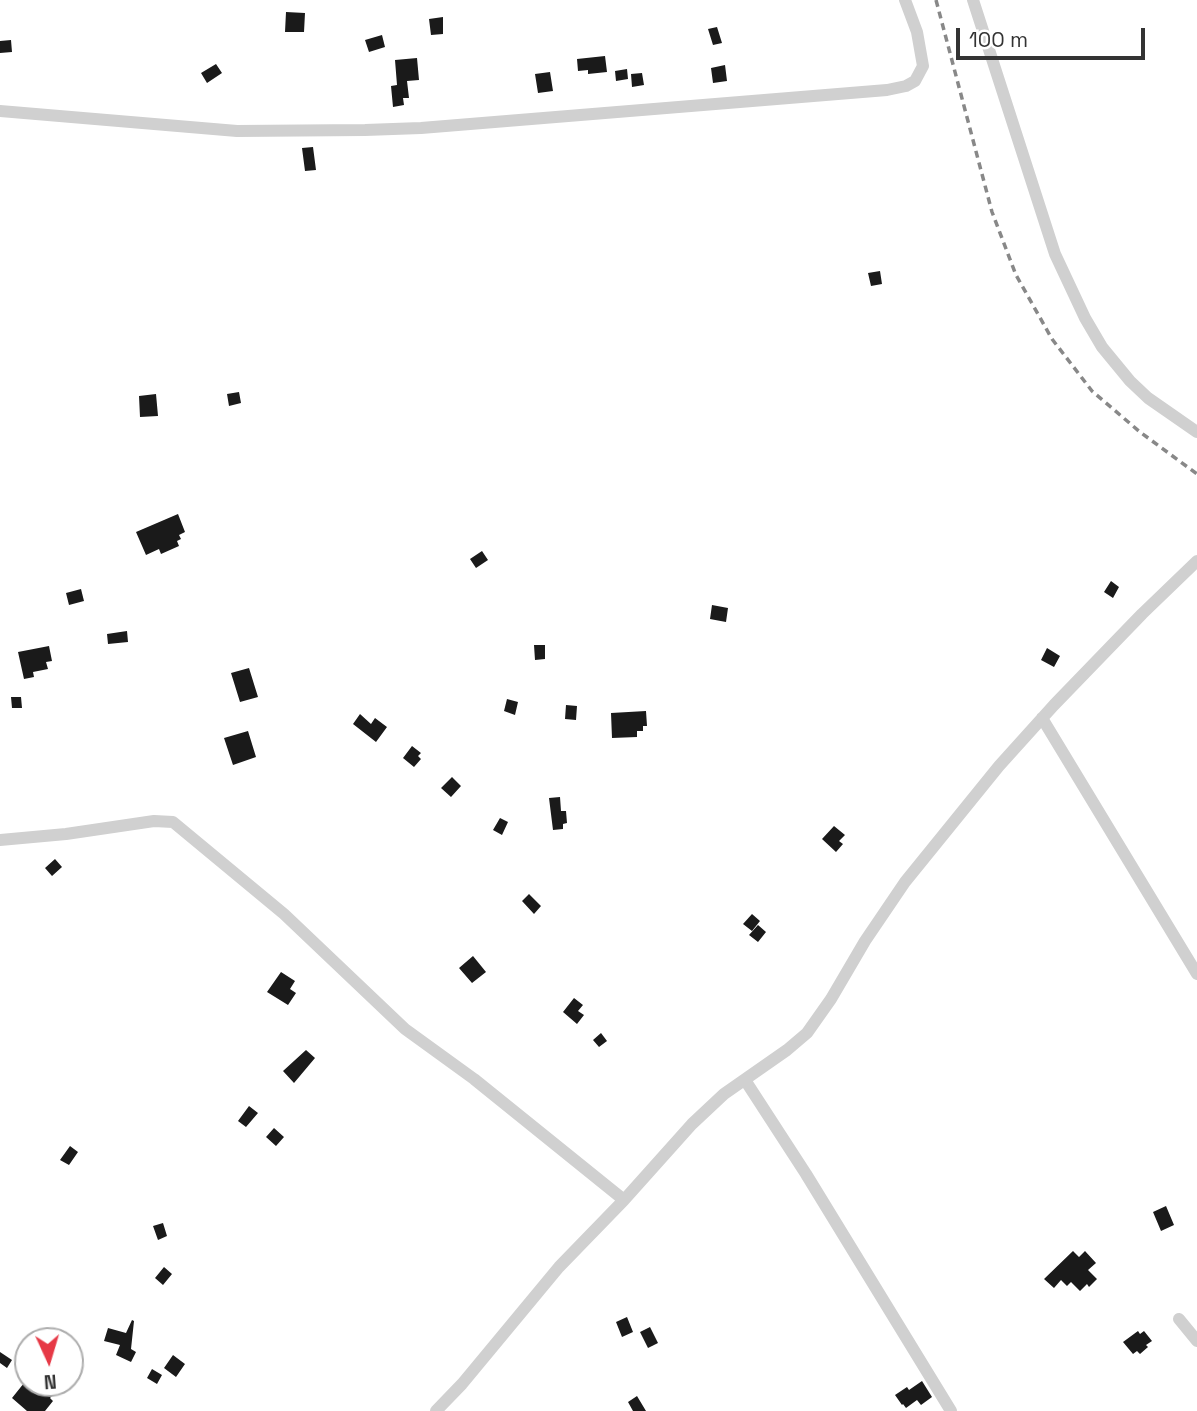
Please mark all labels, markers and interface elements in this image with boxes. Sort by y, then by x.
scale bar [959,14,1148,58]
text: 100 m [969,26,1028,53]
north arrow [14,1327,84,1397]
text: N [43,1369,58,1394]

